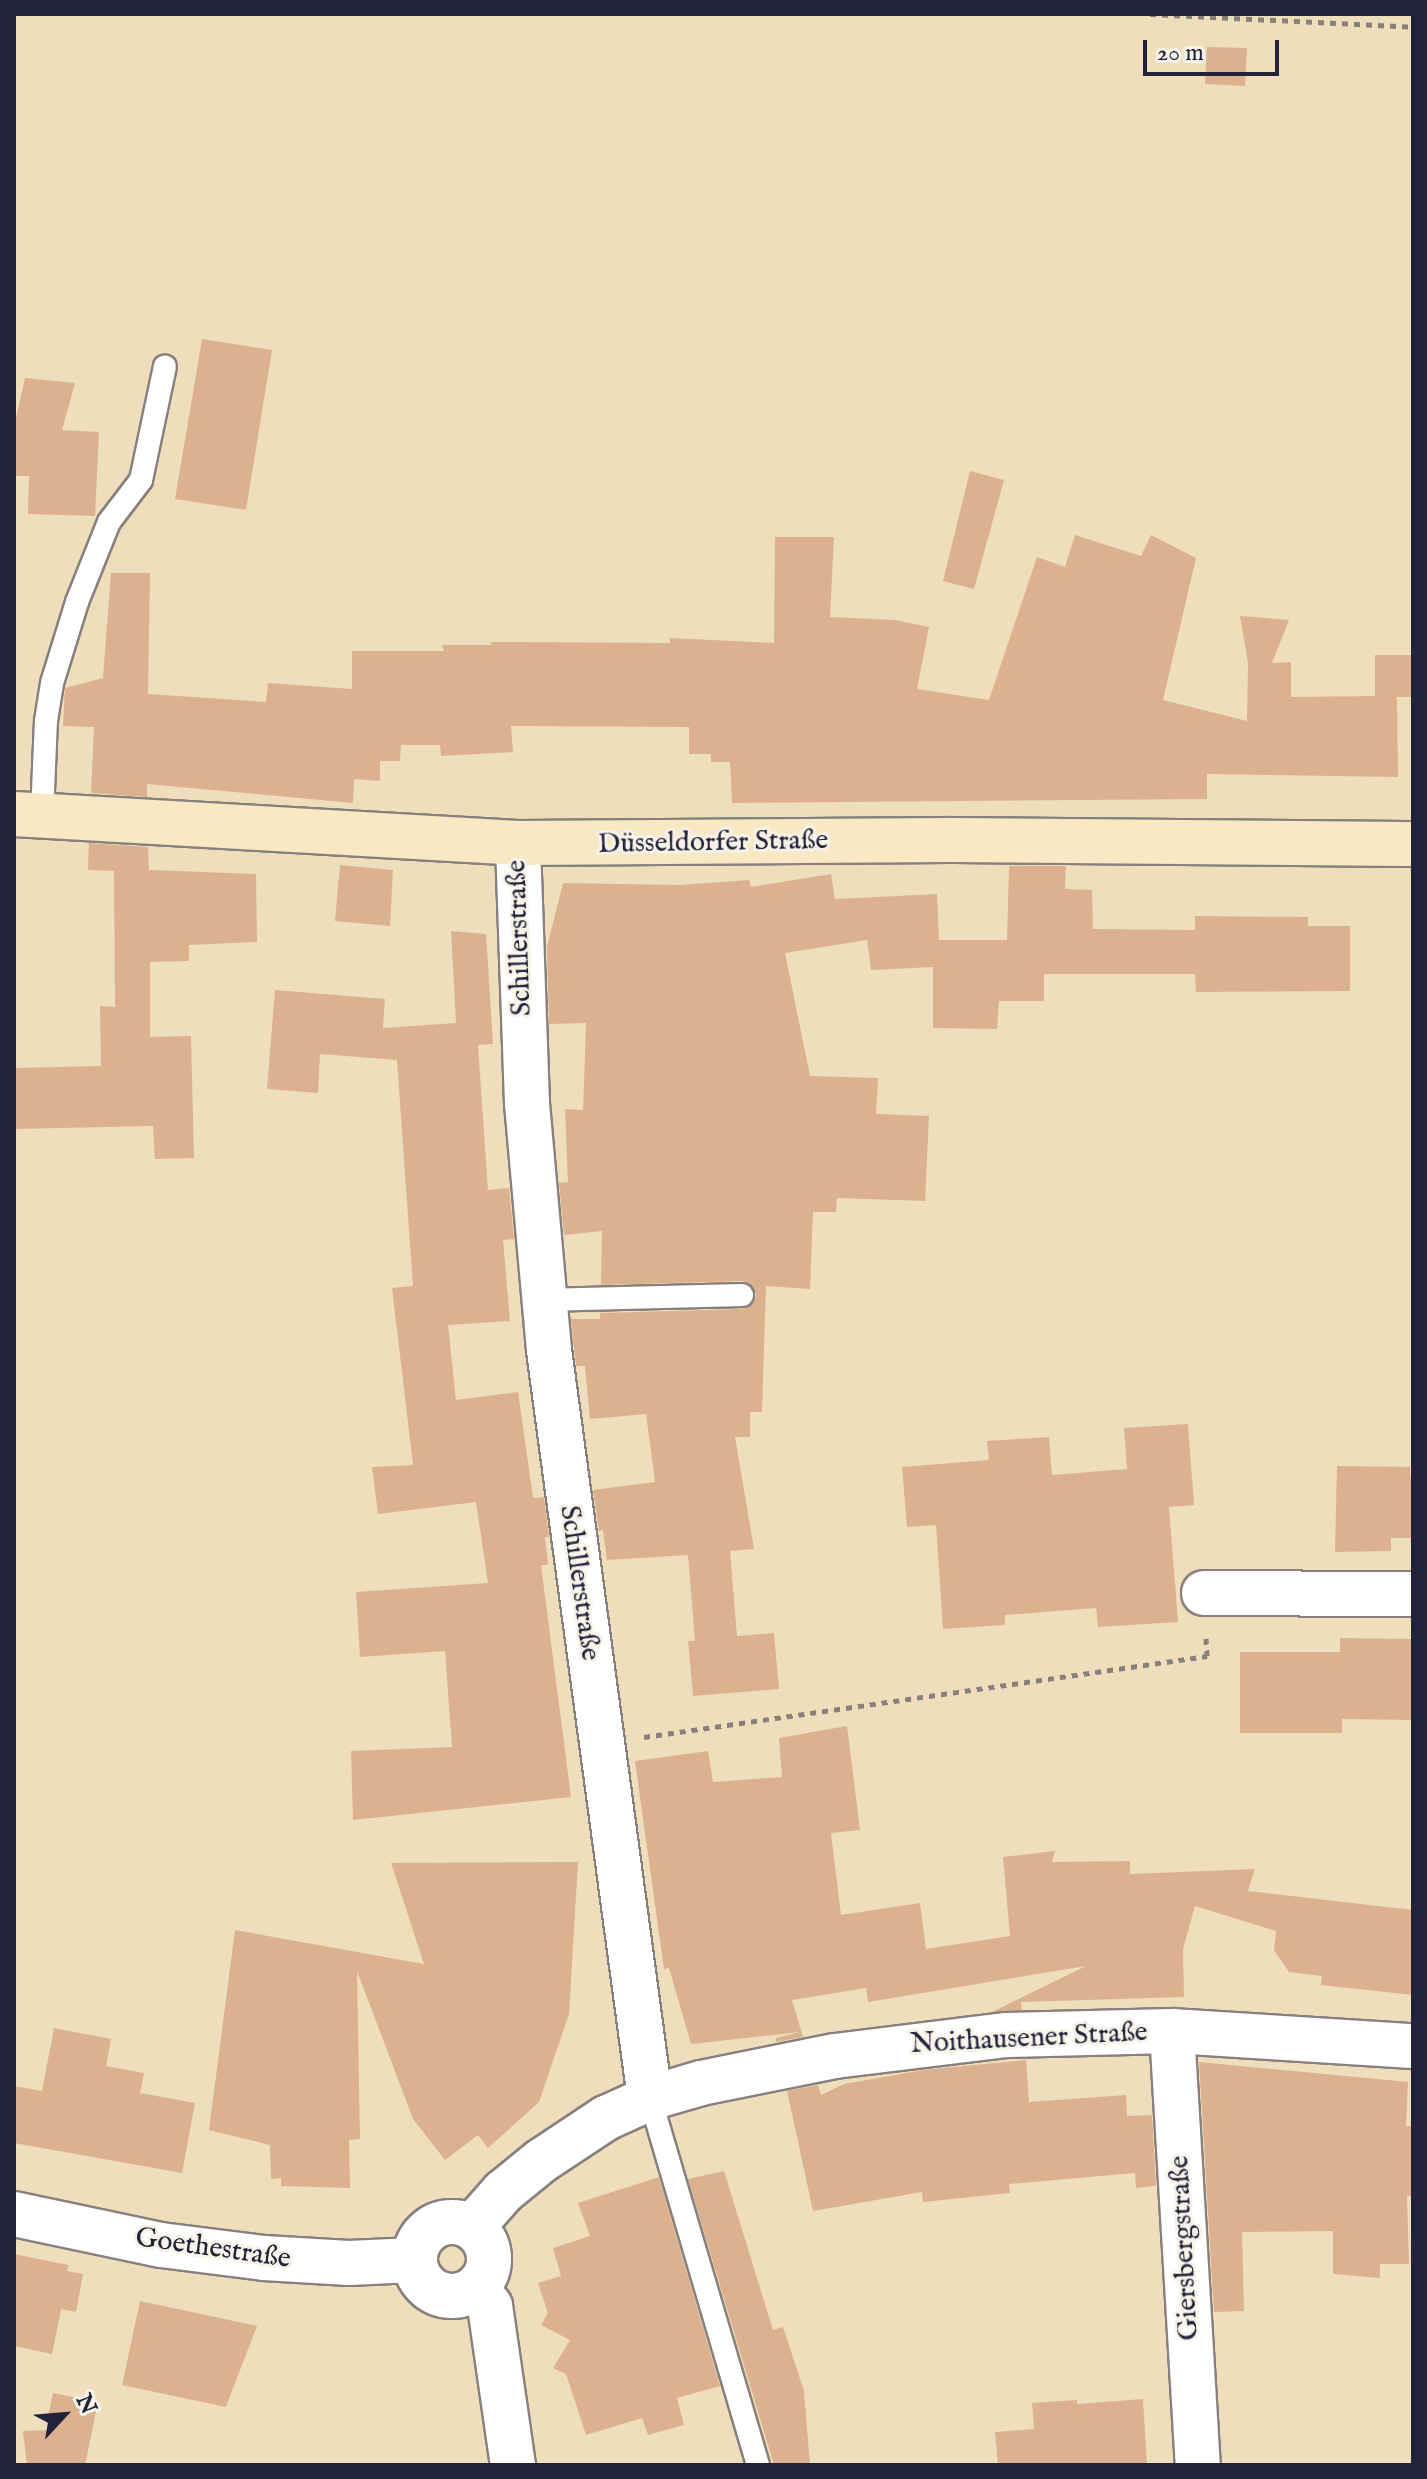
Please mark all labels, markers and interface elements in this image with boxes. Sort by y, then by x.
scale bar [1147,24,1283,74]
text: 20 m [1157,38,1204,69]
street label: Düsseldorfer Straße [598,824,828,862]
street label: Schillerstraße [500,859,540,1017]
street label: Schillerstraße [551,1503,607,1663]
street label: Noithausener Straße [910,2016,1148,2062]
street label: Giersbergstraße [1163,2155,1207,2341]
street label: Goethestraße [133,2221,293,2277]
north arrow [24,2375,104,2455]
text: N [69,2390,102,2419]

